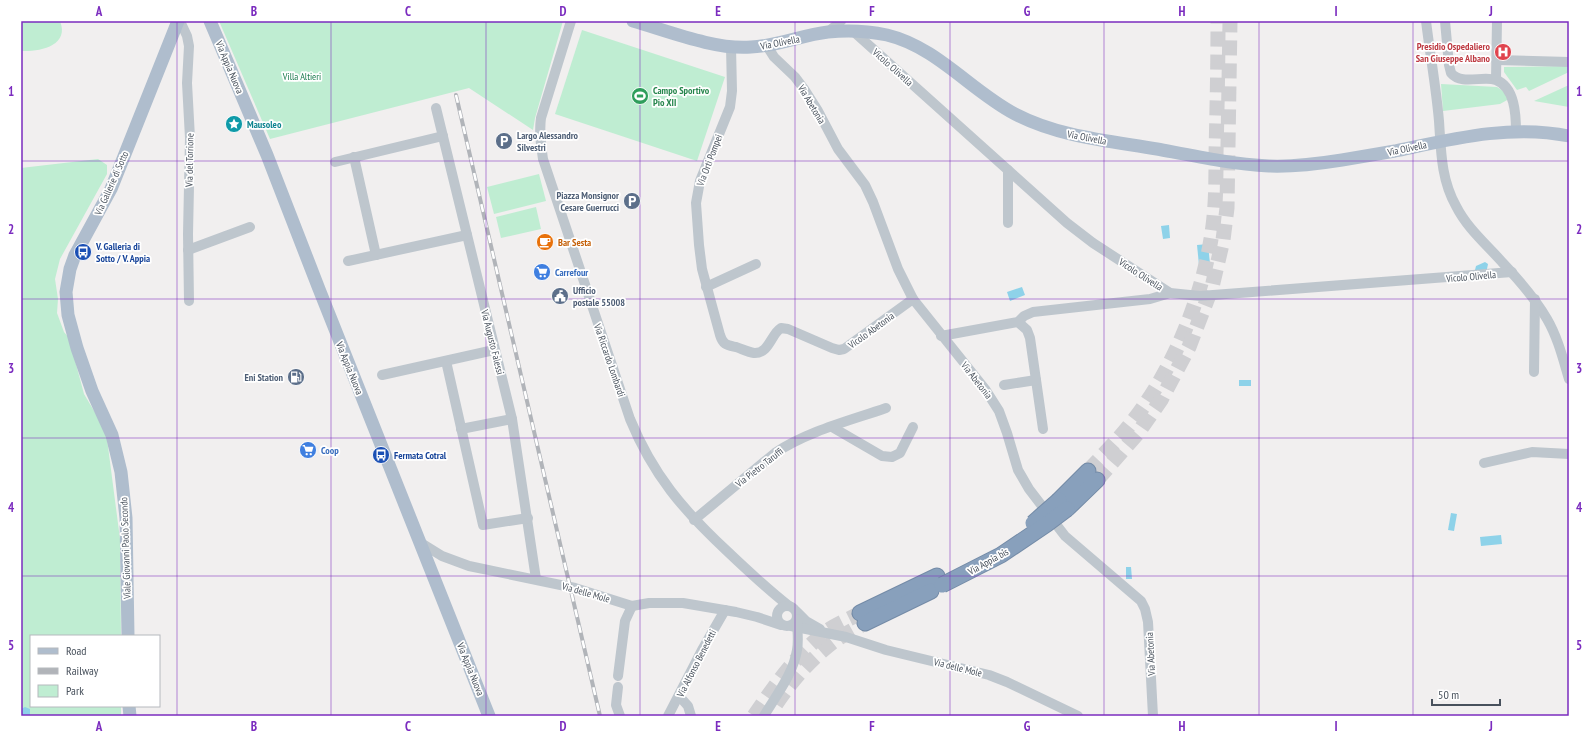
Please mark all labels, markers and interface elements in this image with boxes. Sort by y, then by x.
text: A [95,3,103,20]
text: B [251,3,257,20]
text: C [405,3,411,20]
text: D [560,3,567,20]
text: E [715,3,721,20]
text: F [869,3,875,20]
text: G [1024,3,1031,20]
text: H [1179,3,1186,20]
text: I [1334,3,1338,20]
text: J [1488,3,1493,20]
street label: Via Olivella [758,32,801,53]
street label: Via Appia Nuova [212,38,247,96]
place label: Presidio Ospedaliero San Giuseppe Albano [1416,40,1491,65]
hospital icon: Presidio Ospedaliero San Giuseppe Albano [1493,42,1513,62]
street label: Vicolo Olivella [869,45,916,89]
park label: Villa Altieri [282,70,321,83]
street label: Via Abetonia [794,81,828,126]
text: 1 [8,83,14,100]
text: 1 [1576,83,1582,100]
place label: Campo Sportivo Pio XII [653,84,710,109]
sports icon: Campo Sportivo Pio XII [630,86,650,106]
place icon: Mausoleo [224,114,244,134]
place label: Mausoleo [247,118,282,131]
street label: Via Olivella [1065,127,1108,148]
place label: Largo Alessandro Silvestri [517,129,579,154]
parking icon: Largo Alessandro Silvestri [494,131,514,151]
street label: Via del Torrione [183,133,196,188]
street label: Via Orti Pompei [693,133,725,189]
street label: Via Olivella [1385,138,1428,159]
street label: Via Gallerie di Sotto [91,149,131,218]
place label: Piazza Monsignor Cesare Guerrucci [556,189,619,214]
parking icon: Piazza Monsignor Cesare Guerrucci [622,191,642,211]
text: 2 [8,221,14,238]
text: 2 [1576,221,1582,238]
cafe icon: Bar Sesta [535,232,555,252]
place label: Bar Sesta [558,236,591,249]
place label: V. Galleria di Sotto / V. Appia [95,240,150,265]
bus stop icon: V. Galleria di Sotto / V. Appia [73,242,93,262]
street label: Vicolo Olivella [1115,255,1165,293]
supermarket icon: Carrefour [532,262,552,282]
place label: Carrefour [555,266,588,279]
street label: Vicolo Olivella [1445,268,1496,285]
place label: Ufficio postale 55008 [573,284,625,309]
public building icon: Ufficio postale 55008 [550,286,570,306]
street label: Via Augusto Falessi [478,307,507,376]
street label: Vicolo Abetonia [845,309,897,352]
street label: Via Riccardo Lombardi [591,321,628,398]
street label: Via Appia Nuova [333,339,366,397]
street label: Via Abetonia [958,358,995,401]
text: 3 [8,360,14,377]
text: 3 [1576,360,1582,377]
fuel station icon: Eni Station [286,367,306,387]
place label: Eni Station [244,371,284,384]
supermarket icon: Coop [298,440,318,460]
place label: Coop [321,444,339,457]
bus stop icon: Fermata Cotral [371,445,391,465]
street label: Via Pietro Taruffi [732,445,786,491]
place label: Fermata Cotral [394,449,447,462]
street label: Viale Giovanni Paolo Secondo [117,497,134,600]
text: 4 [8,499,15,516]
text: 4 [1576,499,1583,516]
street label: Via Appia bis [965,545,1011,578]
street label: Via delle Mole [559,579,611,606]
street label: Via Alfonso Benedetti [673,627,719,700]
street label: Via Abetonia [1143,632,1158,677]
legend [30,635,160,707]
text: 5 [8,637,14,654]
text: 5 [1576,637,1582,654]
street label: Via Appia Nuova [454,640,487,698]
text: Road [66,643,86,658]
street label: Via delle Mole [931,655,983,680]
text: Railway [66,663,99,678]
scale bar [1432,681,1500,707]
text: Park [66,683,84,698]
text: 50 m [1438,687,1459,702]
text: A [95,718,103,735]
text: B [251,718,257,735]
text: C [405,718,411,735]
text: D [560,718,567,735]
text: E [715,718,721,735]
text: F [869,718,875,735]
text: G [1024,718,1031,735]
text: H [1179,718,1186,735]
text: I [1334,718,1338,735]
text: J [1488,718,1493,735]

